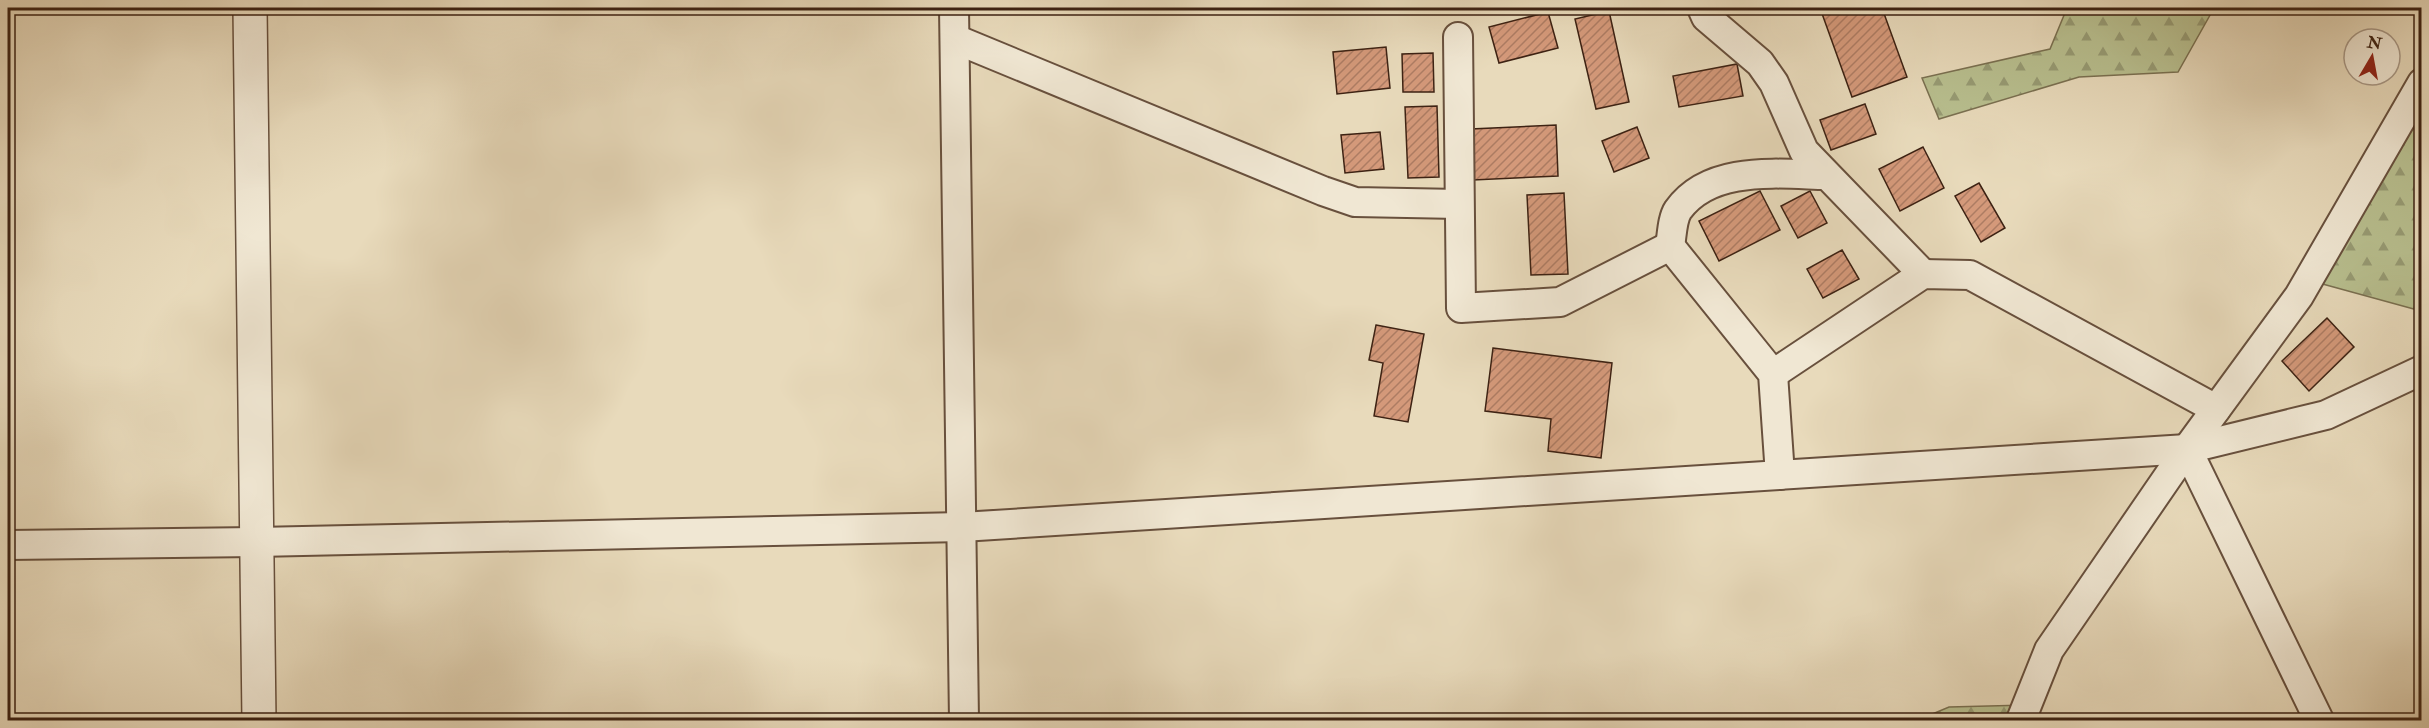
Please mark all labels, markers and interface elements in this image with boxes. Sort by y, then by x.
north arrow [2342,27,2402,87]
text: N [2365,32,2384,54]

